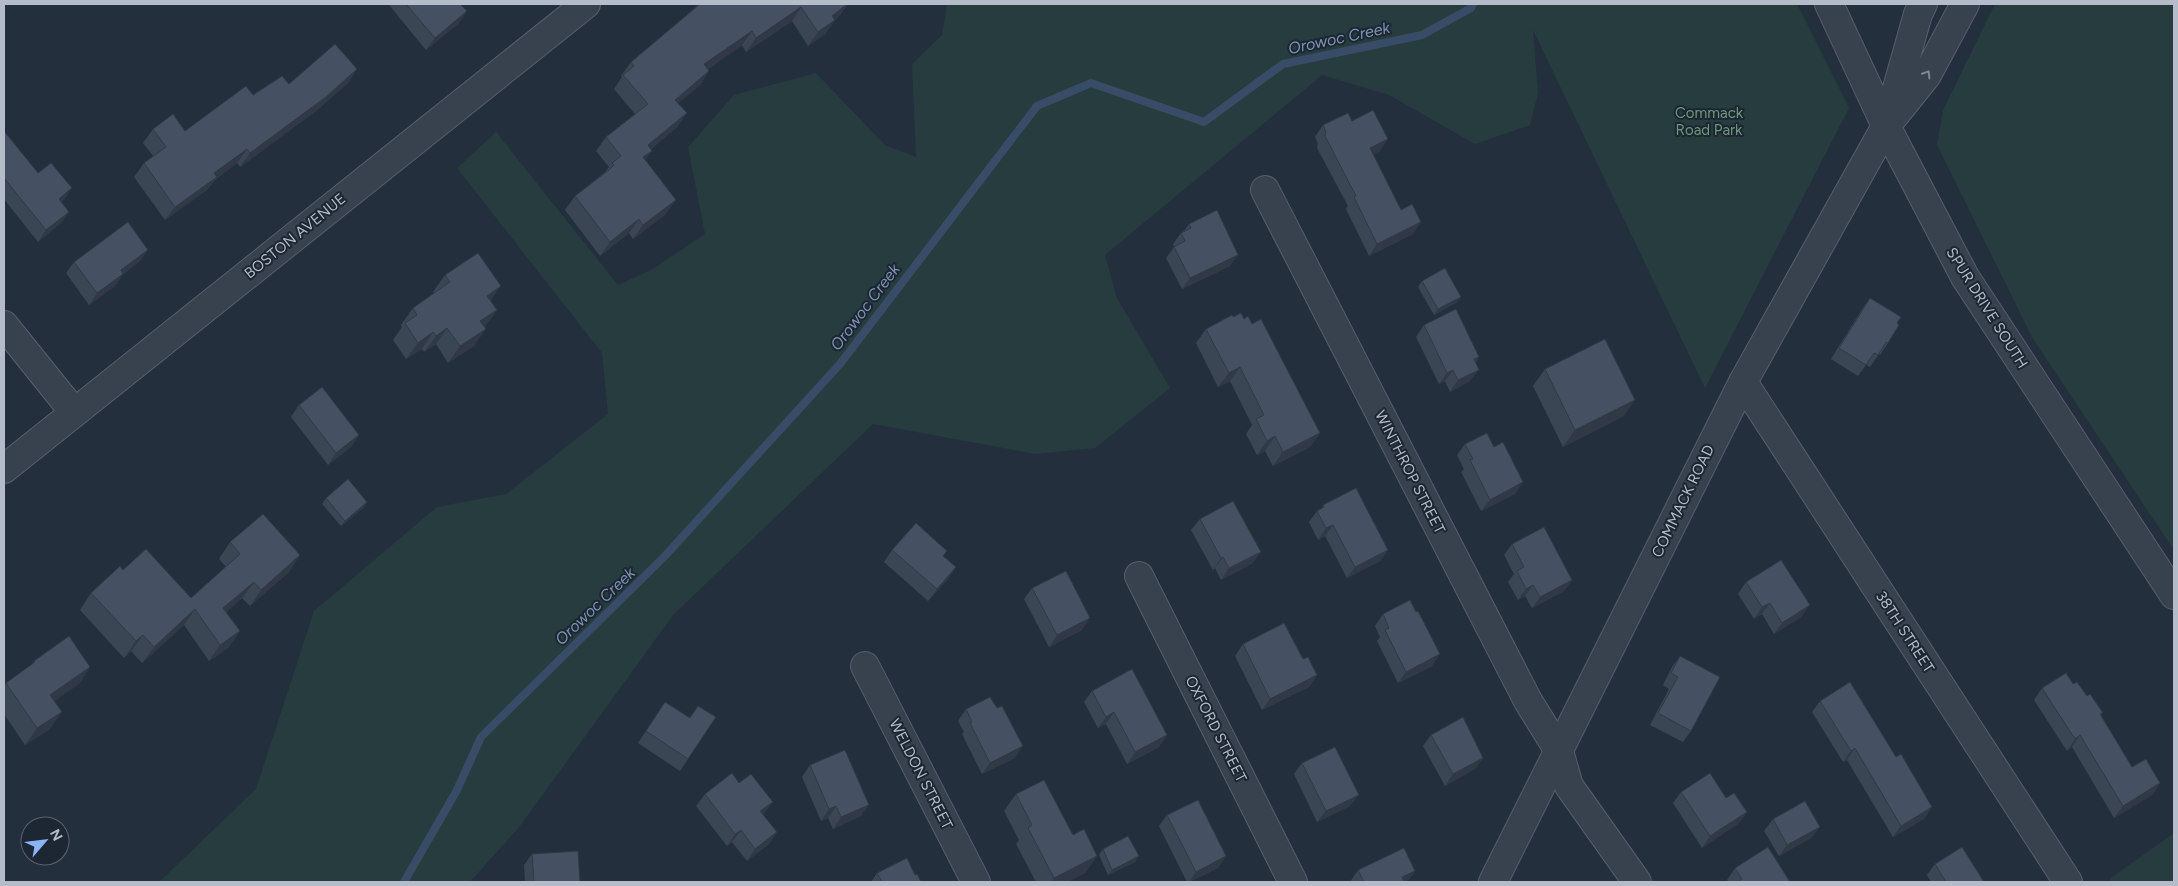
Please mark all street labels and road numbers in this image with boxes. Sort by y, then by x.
street label: BOSTON AVENUE [241,190,349,282]
street label: SPUR DRIVE SOUTH [1942,244,2032,372]
street label: WINTHROP STREET [1371,407,1449,537]
street label: COMMACK ROAD [1648,442,1718,560]
street label: 38TH STREET [1872,588,1938,677]
street label: OXFORD STREET [1181,673,1251,786]
street label: WELDON STREET [885,716,957,833]

